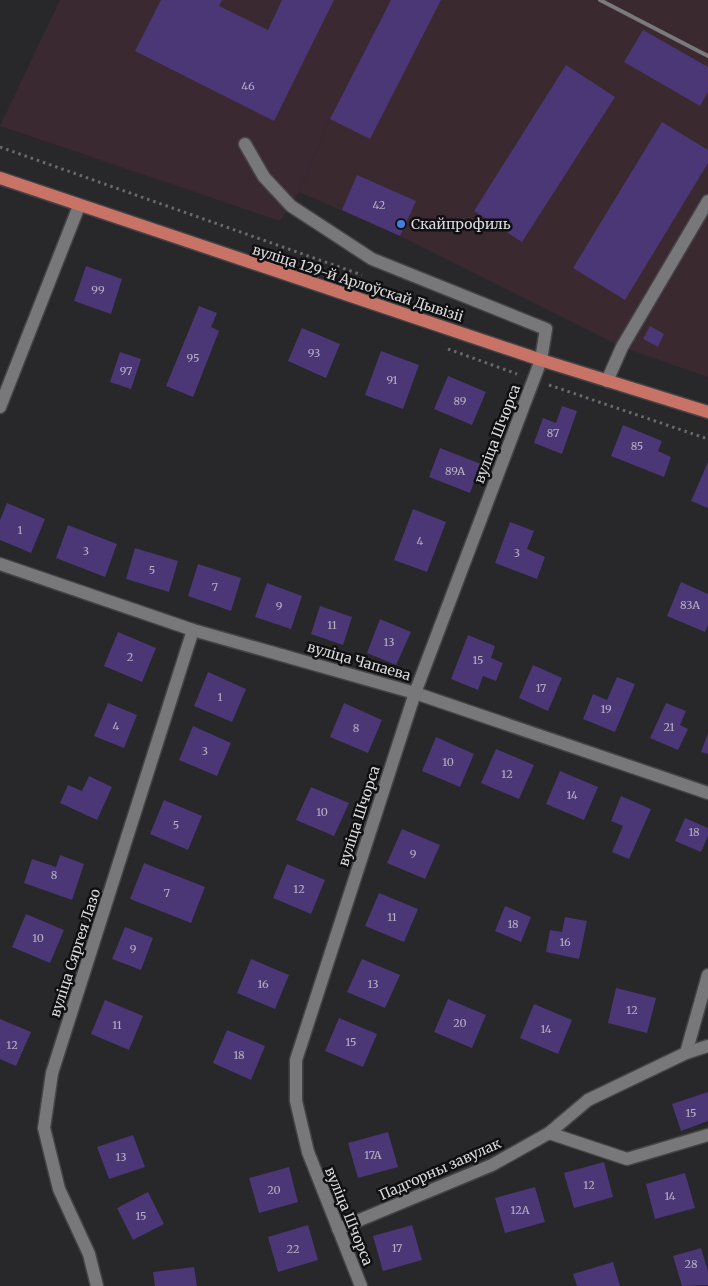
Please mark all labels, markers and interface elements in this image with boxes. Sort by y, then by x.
house number: 46 [241,79,255,93]
house number: 42 [373,198,385,212]
place label: Скайпрофиль [411,215,511,233]
marker: Скайпрофиль [395,218,407,230]
street label: вуліца 129-й Арлоўскай Дывізіі [250,240,466,326]
house number: 99 [91,283,105,297]
house number: 93 [308,346,320,360]
house number: 95 [187,351,199,365]
house number: 97 [120,364,132,378]
house number: 91 [386,373,398,387]
street label: вуліца Шчорса [470,382,524,486]
house number: 89 [453,394,467,408]
house number: 87 [547,426,559,440]
house number: 85 [631,439,643,453]
house number: 89А [445,464,465,478]
house number: 1 [18,523,23,537]
house number: 4 [417,534,424,548]
house number: 3 [83,544,89,558]
house number: 3 [514,546,520,560]
house number: 5 [149,563,155,577]
house number: 7 [212,580,218,594]
house number: 83А [680,598,700,612]
house number: 9 [276,599,283,613]
house number: 11 [327,618,337,632]
house number: 13 [384,635,394,649]
street label: вуліца Чапаева [305,638,413,684]
house number: 2 [127,650,133,664]
house number: 15 [472,653,484,667]
house number: 17 [536,681,546,695]
house number: 1 [218,690,223,704]
house number: 19 [600,702,612,716]
house number: 4 [113,719,120,733]
house number: 21 [663,720,675,734]
house number: 8 [353,721,360,735]
house number: 3 [202,744,208,758]
house number: 10 [442,755,454,769]
street label: вуліца Шчорса [334,763,384,868]
house number: 12 [501,767,513,781]
house number: 14 [566,788,578,802]
house number: 10 [316,805,328,819]
house number: 5 [173,818,179,832]
house number: 18 [688,825,700,839]
house number: 9 [410,847,417,861]
house number: 8 [51,868,58,882]
house number: 12 [293,882,305,896]
street label: вуліца Сяргея Лазо [46,886,104,1020]
house number: 7 [164,886,170,900]
house number: 11 [387,910,397,924]
house number: 18 [507,917,519,931]
house number: 10 [32,931,44,945]
house number: 16 [559,935,571,949]
house number: 9 [130,942,137,956]
house number: 16 [257,977,269,991]
house number: 13 [368,977,378,991]
house number: 12 [626,1003,638,1017]
house number: 20 [453,1016,467,1030]
house number: 11 [112,1018,122,1032]
house number: 14 [540,1022,552,1036]
house number: 15 [345,1035,357,1049]
house number: 12 [6,1038,18,1052]
house number: 18 [233,1048,245,1062]
house number: 15 [685,1106,697,1120]
street label: Падгорны завулак [376,1134,504,1204]
house number: 17А [364,1148,382,1162]
house number: 13 [116,1150,126,1164]
street label: вуліца Шчорса [321,1164,377,1268]
house number: 12 [583,1178,595,1192]
house number: 20 [267,1183,281,1197]
house number: 14 [664,1189,676,1203]
house number: 12А [510,1203,530,1217]
house number: 15 [135,1209,147,1223]
house number: 17 [392,1241,402,1255]
house number: 22 [287,1242,299,1256]
house number: 28 [685,1257,698,1271]

